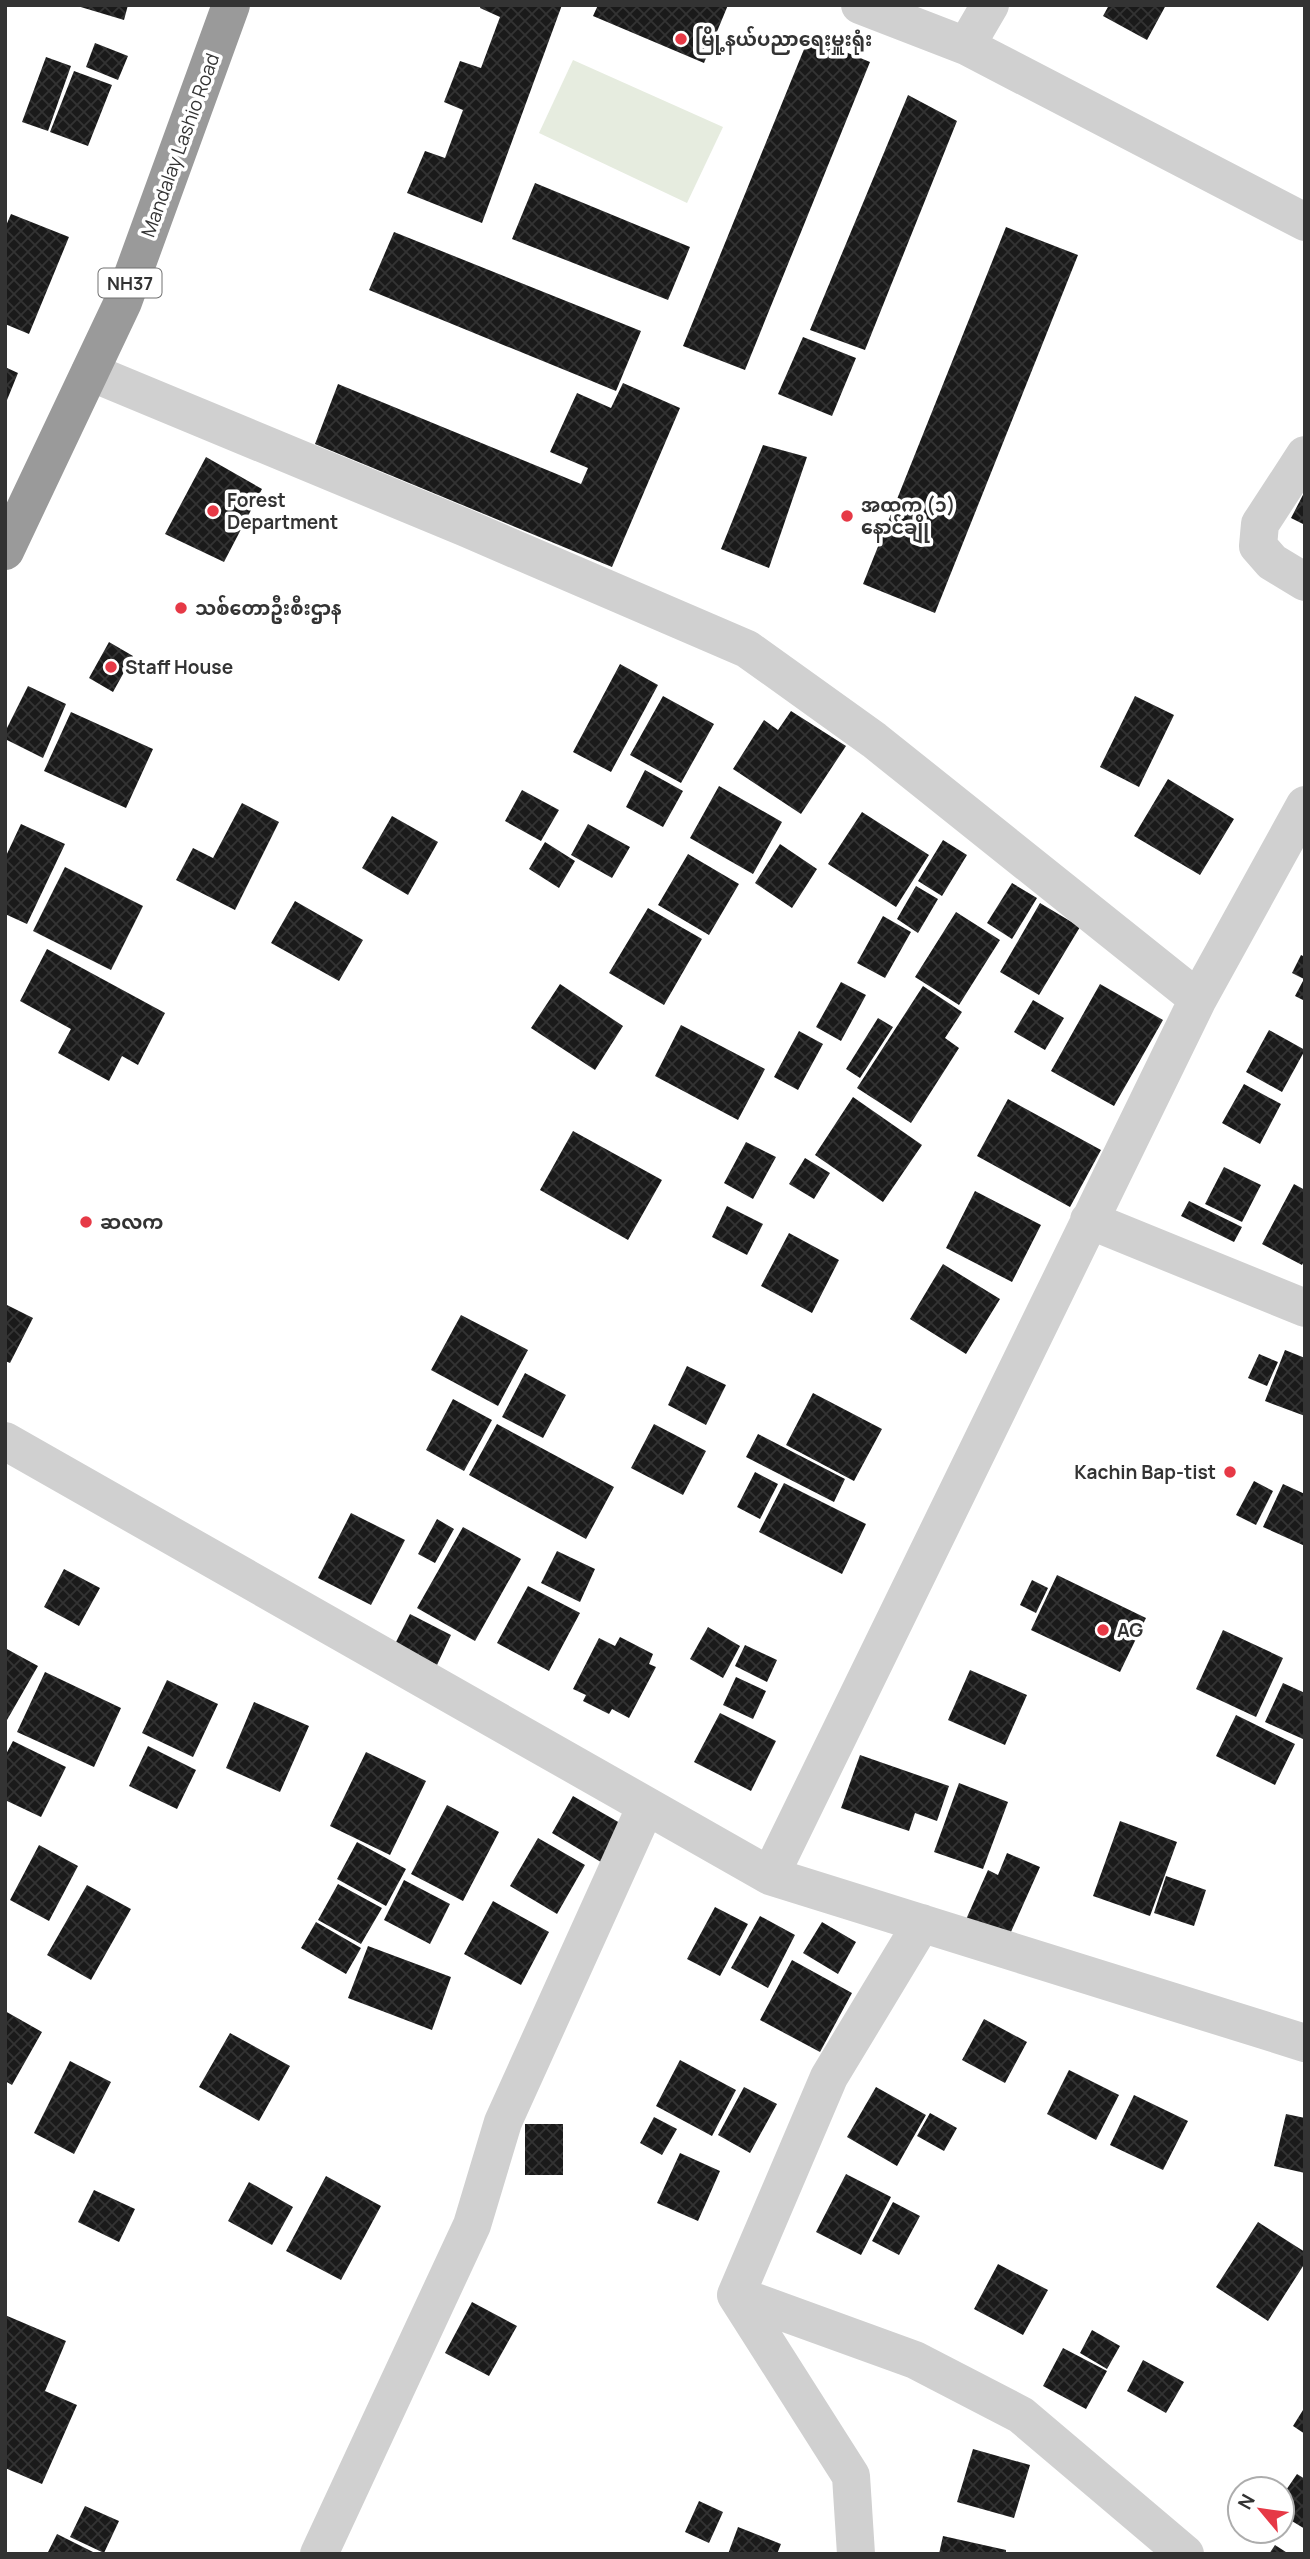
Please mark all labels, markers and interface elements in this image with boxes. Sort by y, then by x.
place label: မြို့နယ်ပညာရေးမှူးရုံး [695,26,872,55]
marker: မြို့နယ်ပညာရေးမှူးရုံး [673,31,689,47]
street label: Mandalay Lashio Road [135,49,225,241]
road number: NH37 [99,268,162,298]
place label: Forest Department [227,487,338,535]
place label: အထက (၁) နောင်ချို [861,492,955,544]
marker: Forest Department [205,503,221,519]
marker: အထက (၁) နောင်ချို [839,508,855,524]
place label: သစ်တောဦးစီးဌာန [195,595,342,624]
marker: သစ်တောဦးစီးဌာန [173,600,189,616]
place label: Staff House [125,654,233,680]
marker: Staff House [103,659,119,675]
place label: ဆလက [100,1209,163,1235]
marker: ဆလက [78,1214,94,1230]
place label: Kachin Bap-tist [1074,1459,1216,1485]
marker: Kachin Bap-tist [1222,1464,1238,1480]
place label: AG [1117,1617,1143,1643]
marker: AG [1095,1622,1111,1638]
north arrow [1226,2475,1296,2545]
text: N [1231,2489,1261,2514]

